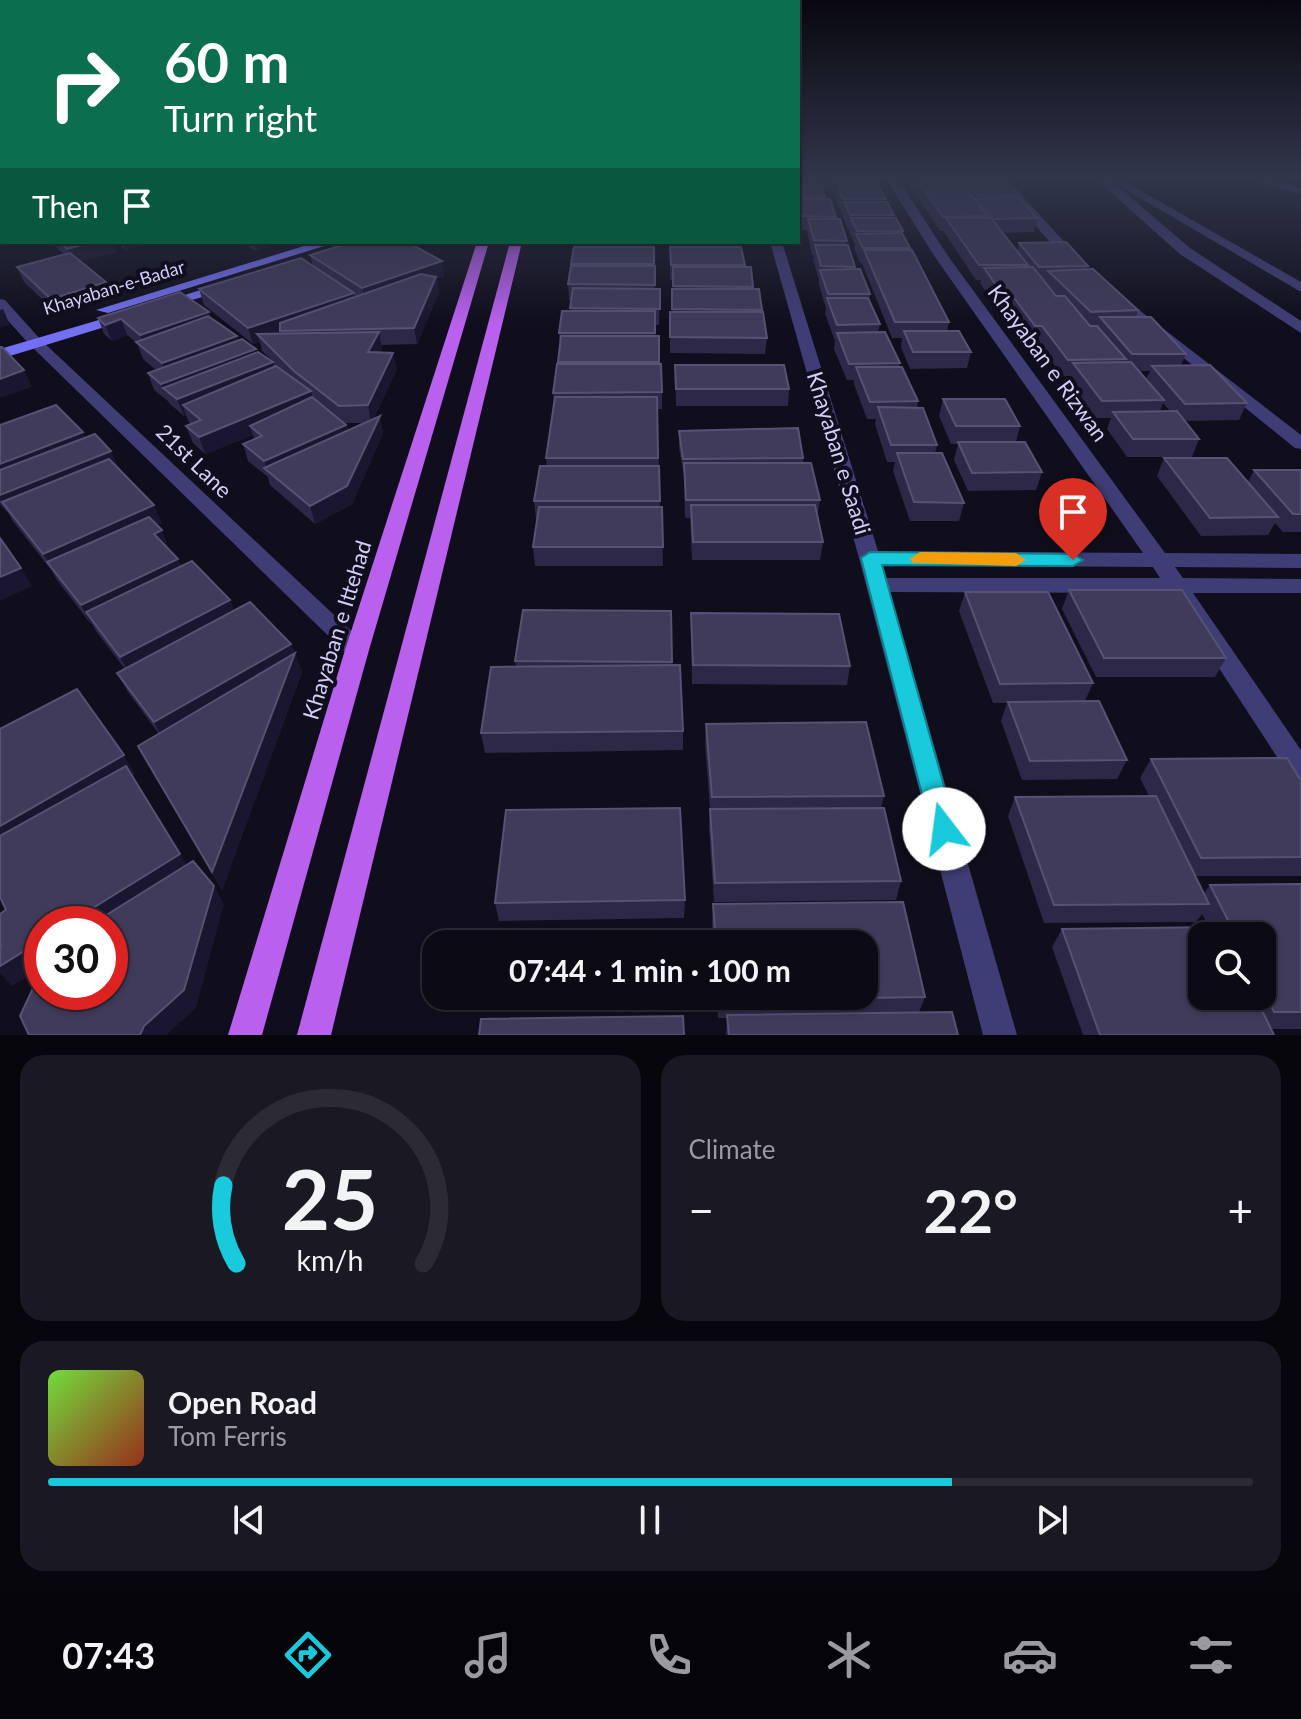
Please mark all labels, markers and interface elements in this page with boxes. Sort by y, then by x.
text: 60 m [164,28,289,95]
icon: right [32,32,136,136]
text: Turn right [164,96,317,140]
icon: arrive [115,184,159,228]
text: Then [32,188,99,224]
street label: Khayaban-e-Badar [40,255,187,319]
street label: Khayaban e Rizwan [982,279,1114,446]
street label: Khayaban e Saadi [802,368,877,538]
street label: 21st Lane [151,418,238,503]
pin [1039,478,1107,560]
icon: arrive [1051,490,1095,534]
street label: Khayaban e Ittehad [296,537,377,723]
position arrow [902,787,986,871]
speed limit sign: 30 [24,906,128,1010]
map controls [1188,922,1276,1010]
button: search [1188,922,1276,1010]
text: 07:44 · 1 min · 100 m [509,952,791,988]
text: Climate [689,1133,775,1165]
text: 25 [282,1148,379,1248]
text: 22° [923,1174,1018,1246]
text: − [689,1184,714,1236]
text: + [1227,1184,1253,1236]
text: km/h [297,1243,364,1277]
text: Open Road [168,1384,317,1420]
text: Tom Ferris [168,1420,287,1452]
icon: previous [227,1498,271,1542]
icon: pause [628,1498,672,1542]
icon: next [1030,1498,1074,1542]
icon: directions [280,1627,336,1683]
icon: music [460,1627,516,1683]
icon: phone [641,1627,697,1683]
icon: climate [821,1627,877,1683]
icon: car [1002,1627,1058,1683]
icon: filters [1183,1627,1239,1683]
text: 07:43 [62,1633,155,1677]

